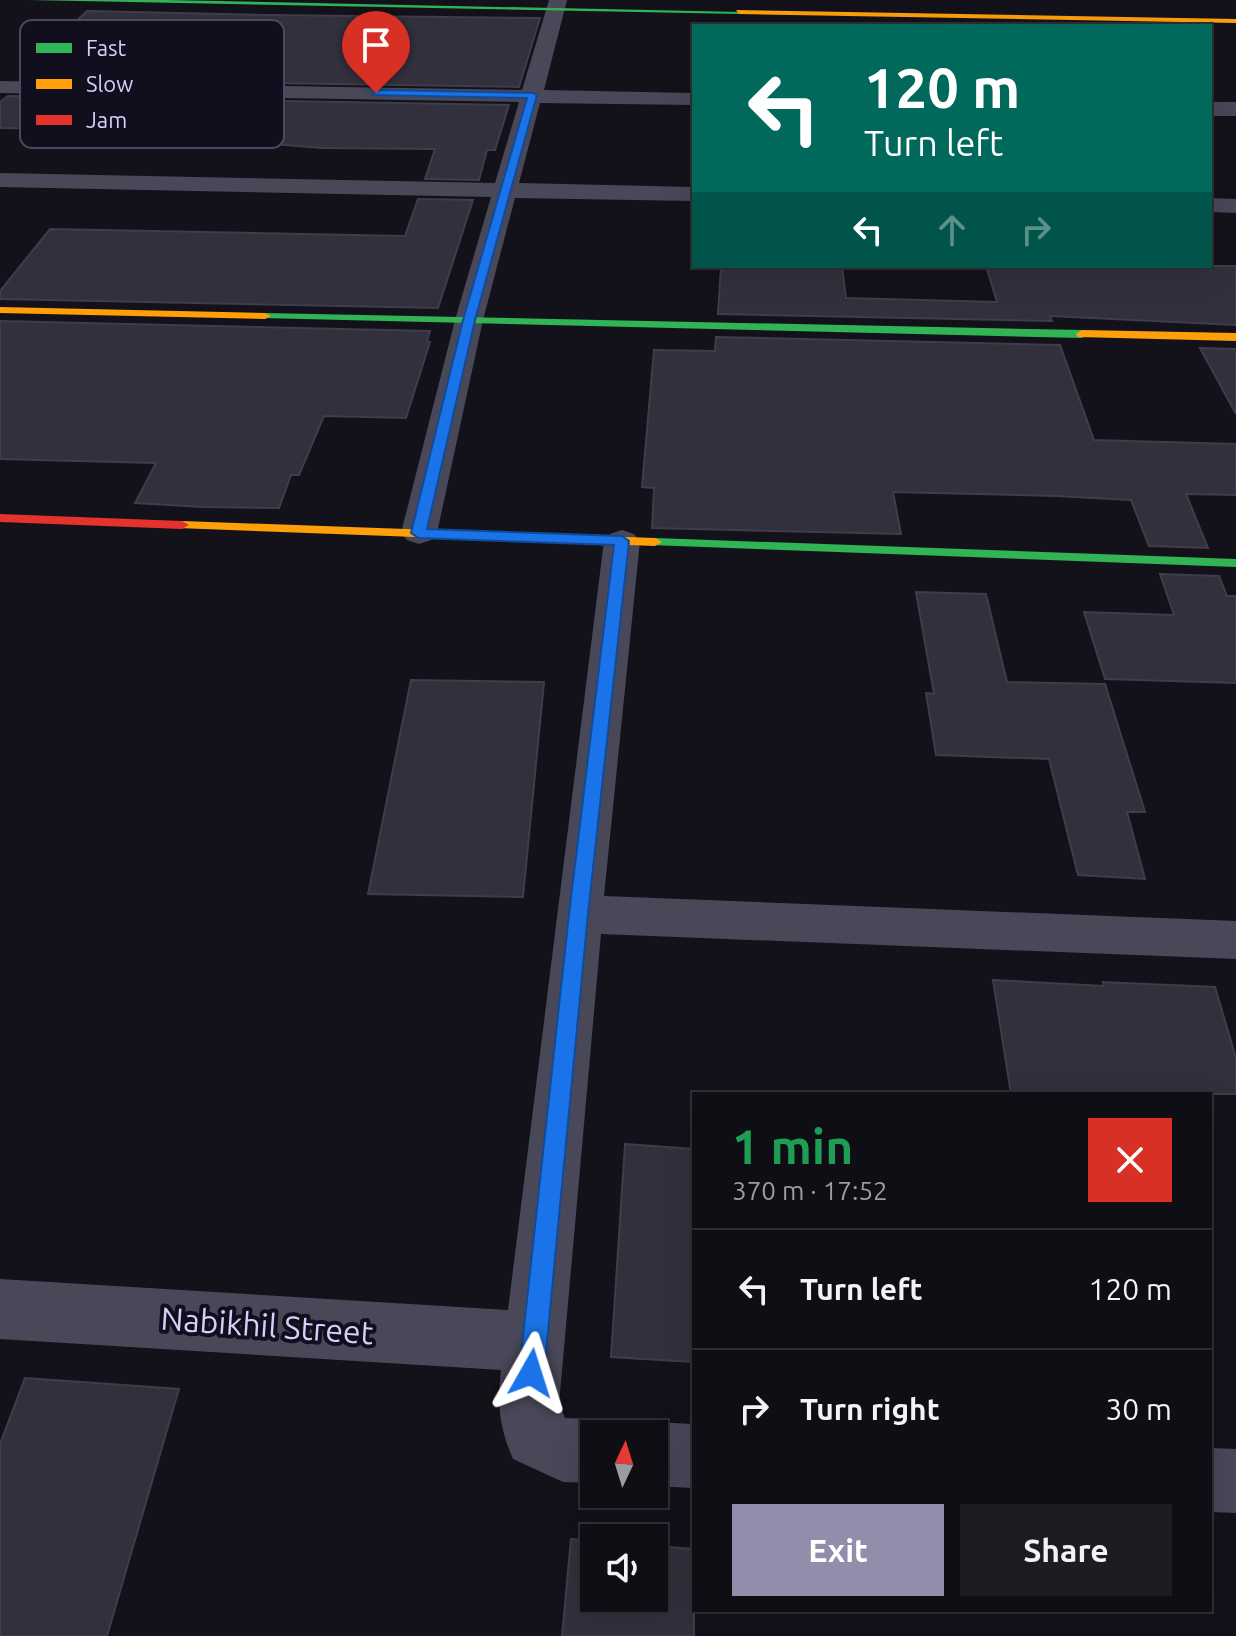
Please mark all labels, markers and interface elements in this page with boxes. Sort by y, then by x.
pin [342,11,410,93]
legend [20,20,284,148]
icon: arrive [354,23,398,67]
text: Fast [86,35,127,60]
icon: left [732,56,836,160]
text: 120 m [864,56,1020,119]
text: Slow [86,71,133,96]
text: Jam [86,107,127,132]
text: Turn left [864,122,1003,163]
icon: left [846,208,890,252]
icon: ahead [930,208,974,252]
icon: right [1014,208,1058,252]
button: close [1088,1118,1172,1202]
text: 1 min [732,1119,853,1173]
text: 370 m · 17:52 [732,1176,888,1205]
icon: left [732,1267,776,1311]
text: Turn left [800,1272,922,1306]
text: 120 m [1088,1272,1172,1306]
street label: Nabikhil Street [159,1300,375,1350]
position arrow [489,1331,573,1415]
icon: right [732,1387,776,1431]
text: Turn right [800,1392,940,1426]
text: 30 m [1105,1392,1172,1426]
north arrow [580,1420,668,1508]
map controls [580,1420,668,1612]
button: Exit [732,1504,944,1596]
button: Share [960,1504,1172,1596]
button: sound [580,1524,668,1612]

